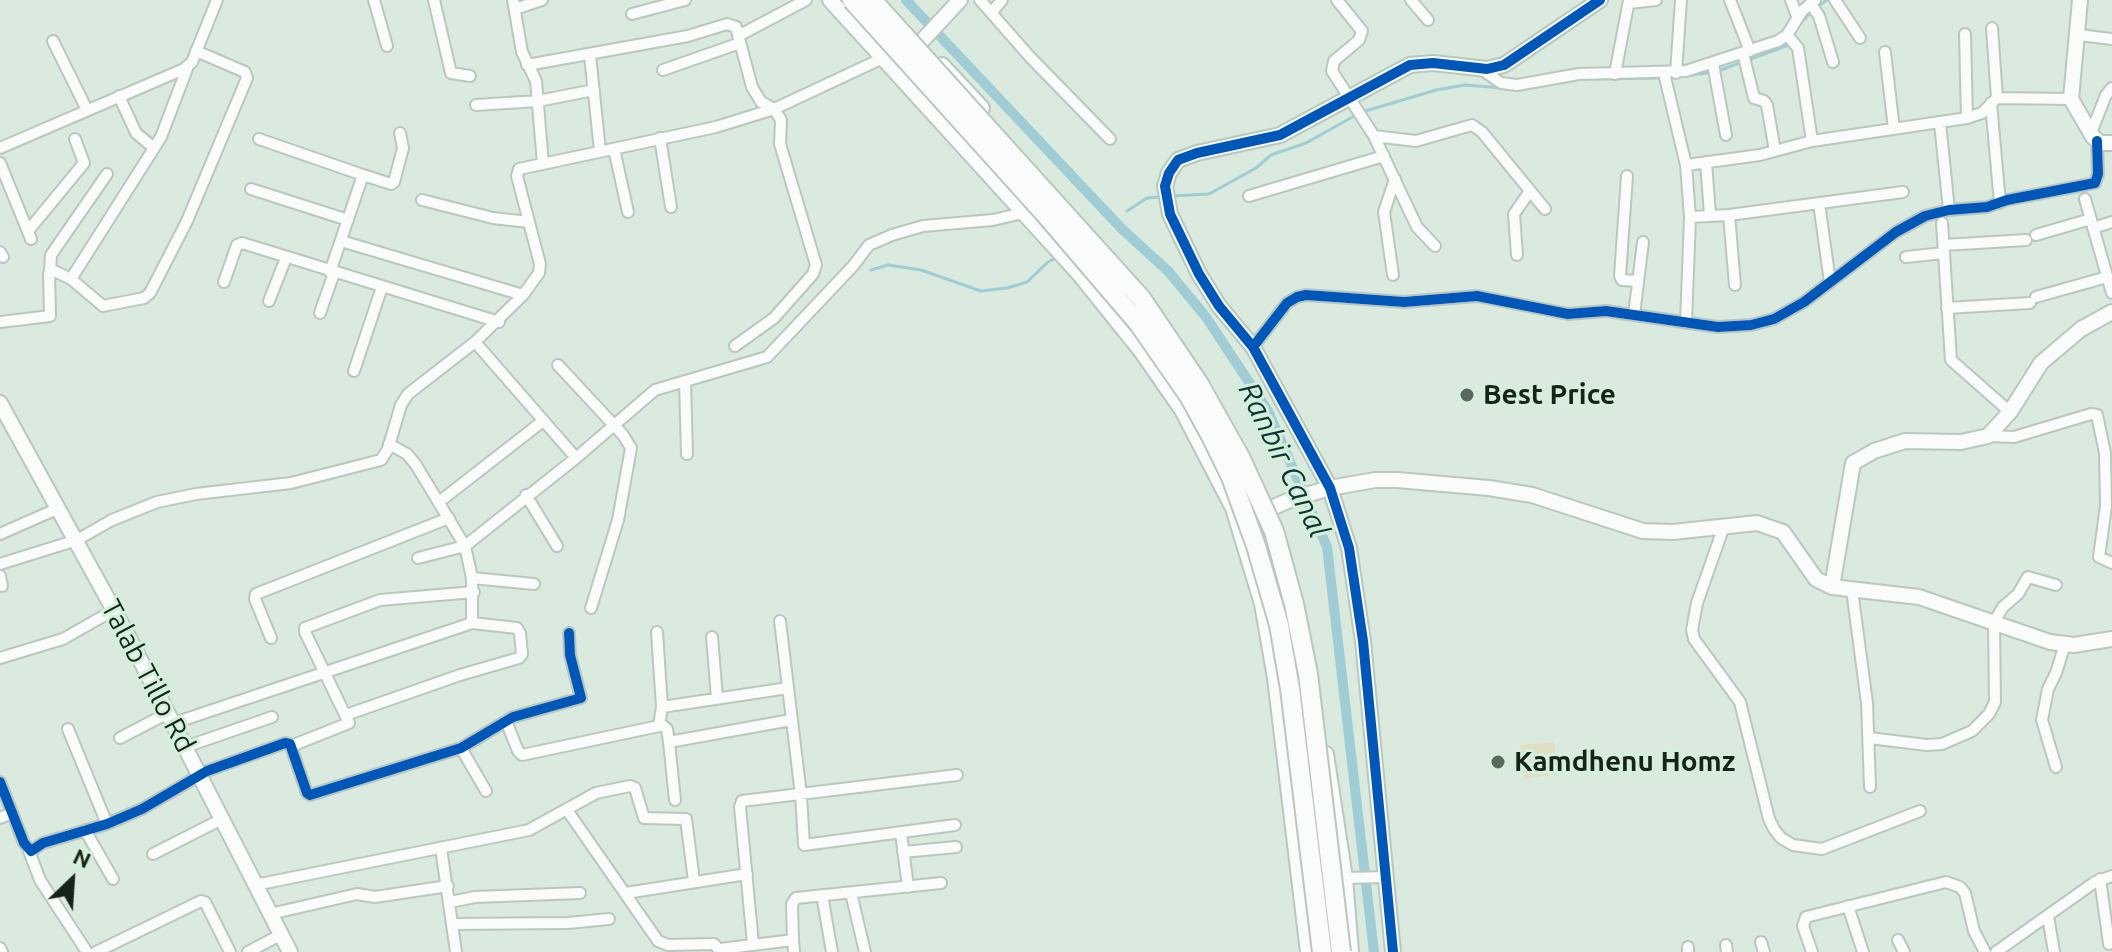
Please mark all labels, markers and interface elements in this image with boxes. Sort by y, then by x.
water label: Ranbir Canal [1231,376,1337,544]
place label: Best Price [1483,378,1616,412]
marker: Best Price [1458,386,1476,404]
street label: Talab Tillo Rd [94,594,202,758]
place label: Kamdhenu Homz [1514,745,1735,779]
marker: Kamdhenu Homz [1489,753,1507,771]
north arrow [32,840,112,920]
text: N [70,843,95,873]

